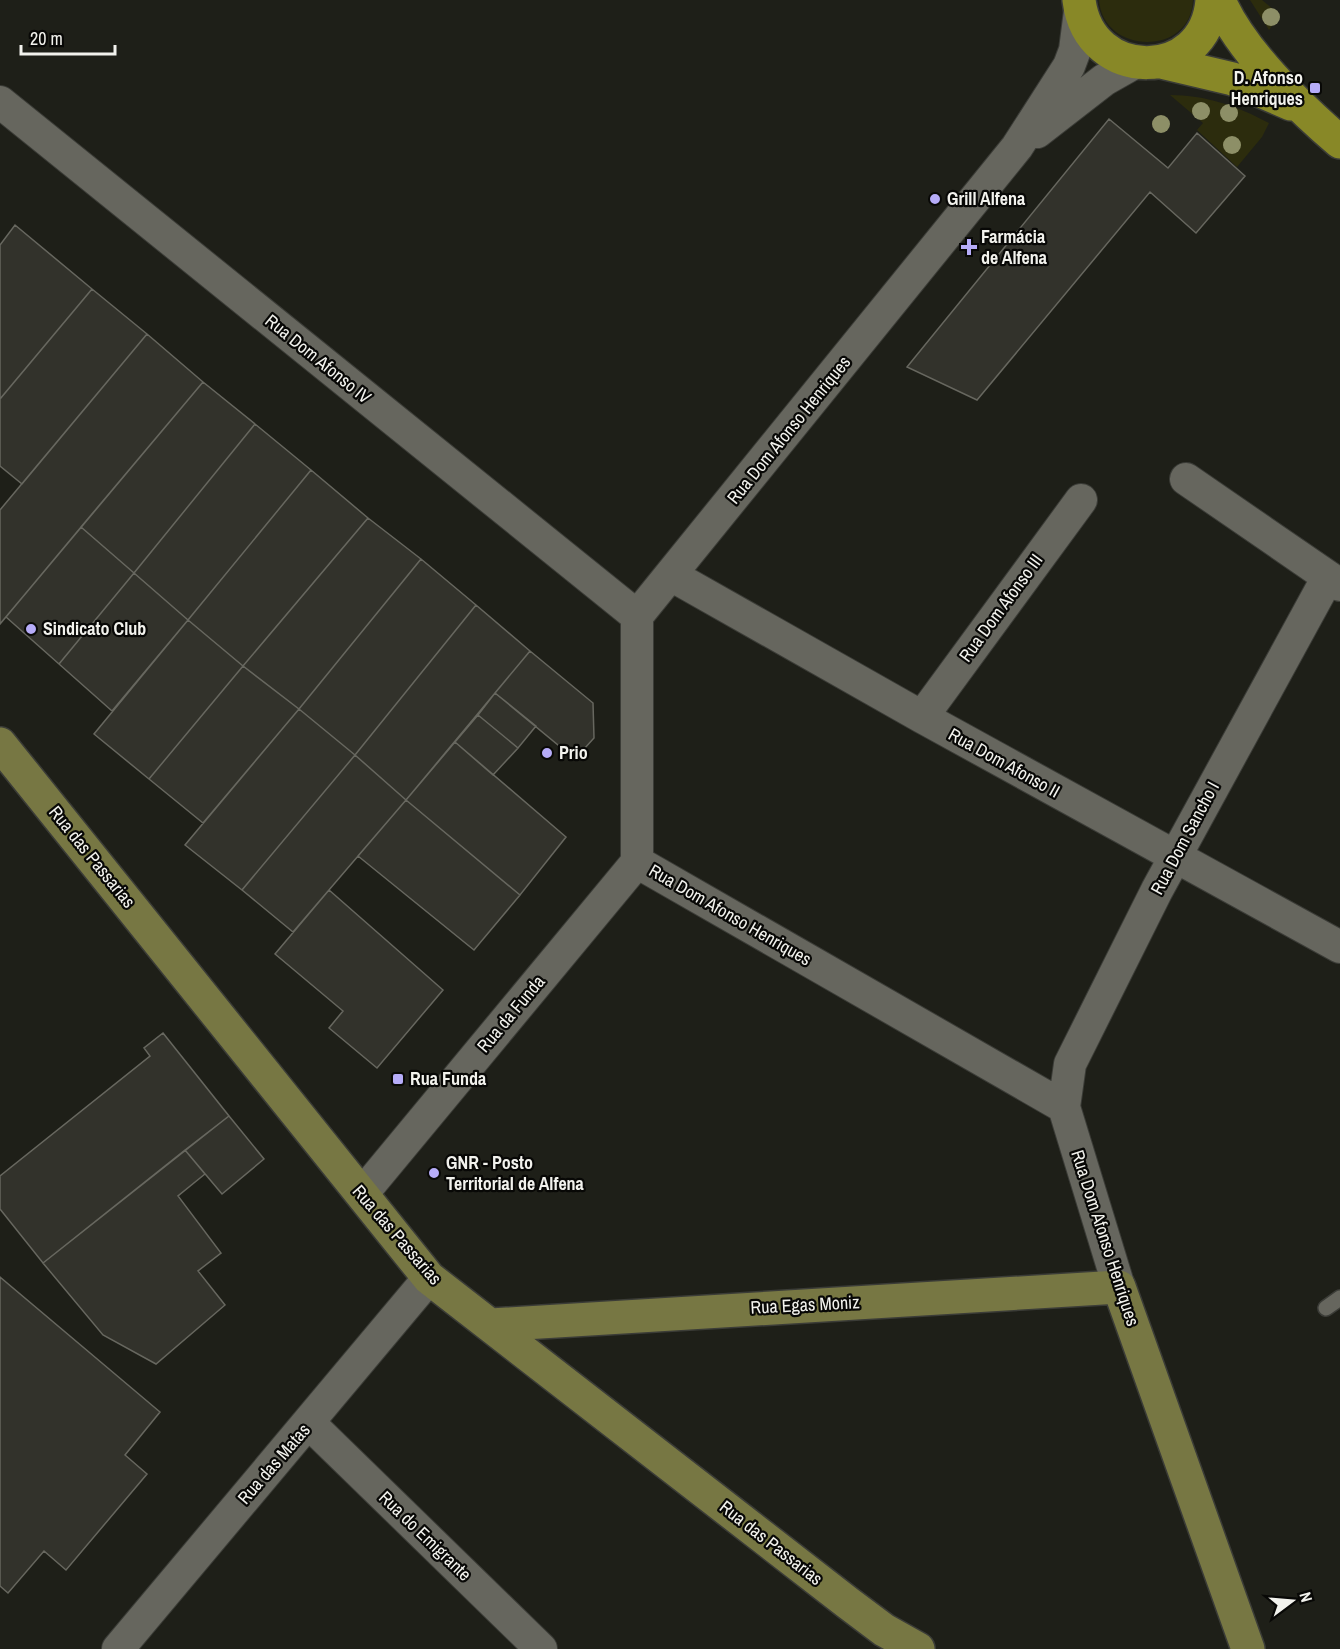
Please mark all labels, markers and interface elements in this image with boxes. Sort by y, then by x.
scale bar [21,18,116,56]
text: 20 m [30,26,63,51]
place label: D. Afonso Henriques [1231,65,1303,111]
marker: D. Afonso Henriques [1308,81,1322,95]
place label: Grill Alfena [947,186,1026,211]
marker: Grill Alfena [928,192,942,206]
place label: Farmácia de Alfena [981,224,1048,270]
marker: Farmácia de Alfena [962,240,976,254]
street label: Rua Dom Afonso IV [260,308,377,409]
street label: Rua Dom Afonso Henriques [721,350,856,509]
street label: Rua Dom Afonso III [953,549,1048,667]
place label: Sindicato Club [43,616,146,641]
marker: Sindicato Club [24,622,38,636]
street label: Rua Dom Afonso II [944,722,1064,804]
place label: Prio [559,740,588,765]
marker: Prio [540,746,554,760]
street label: Rua Dom Sancho I [1144,777,1225,899]
street label: Rua das Passarias [43,800,141,913]
street label: Rua Dom Afonso Henriques [644,858,816,971]
street label: Rua da Funda [471,970,550,1058]
place label: Rua Funda [410,1066,487,1091]
marker: Rua Funda [391,1072,405,1086]
street label: Rua Dom Afonso Henriques [1065,1147,1146,1329]
place label: GNR - Posto Territorial de Alfena [446,1150,585,1196]
marker: GNR - Posto Territorial de Alfena [427,1166,441,1180]
street label: Rua das Passarias [347,1179,448,1290]
street label: Rua Egas Moniz [750,1289,860,1320]
street label: Rua das Matas [232,1418,316,1509]
street label: Rua do Emigrante [374,1485,477,1586]
street label: Rua das Passarias [714,1494,828,1591]
north arrow [1262,1571,1322,1631]
text: N [1295,1589,1318,1604]

